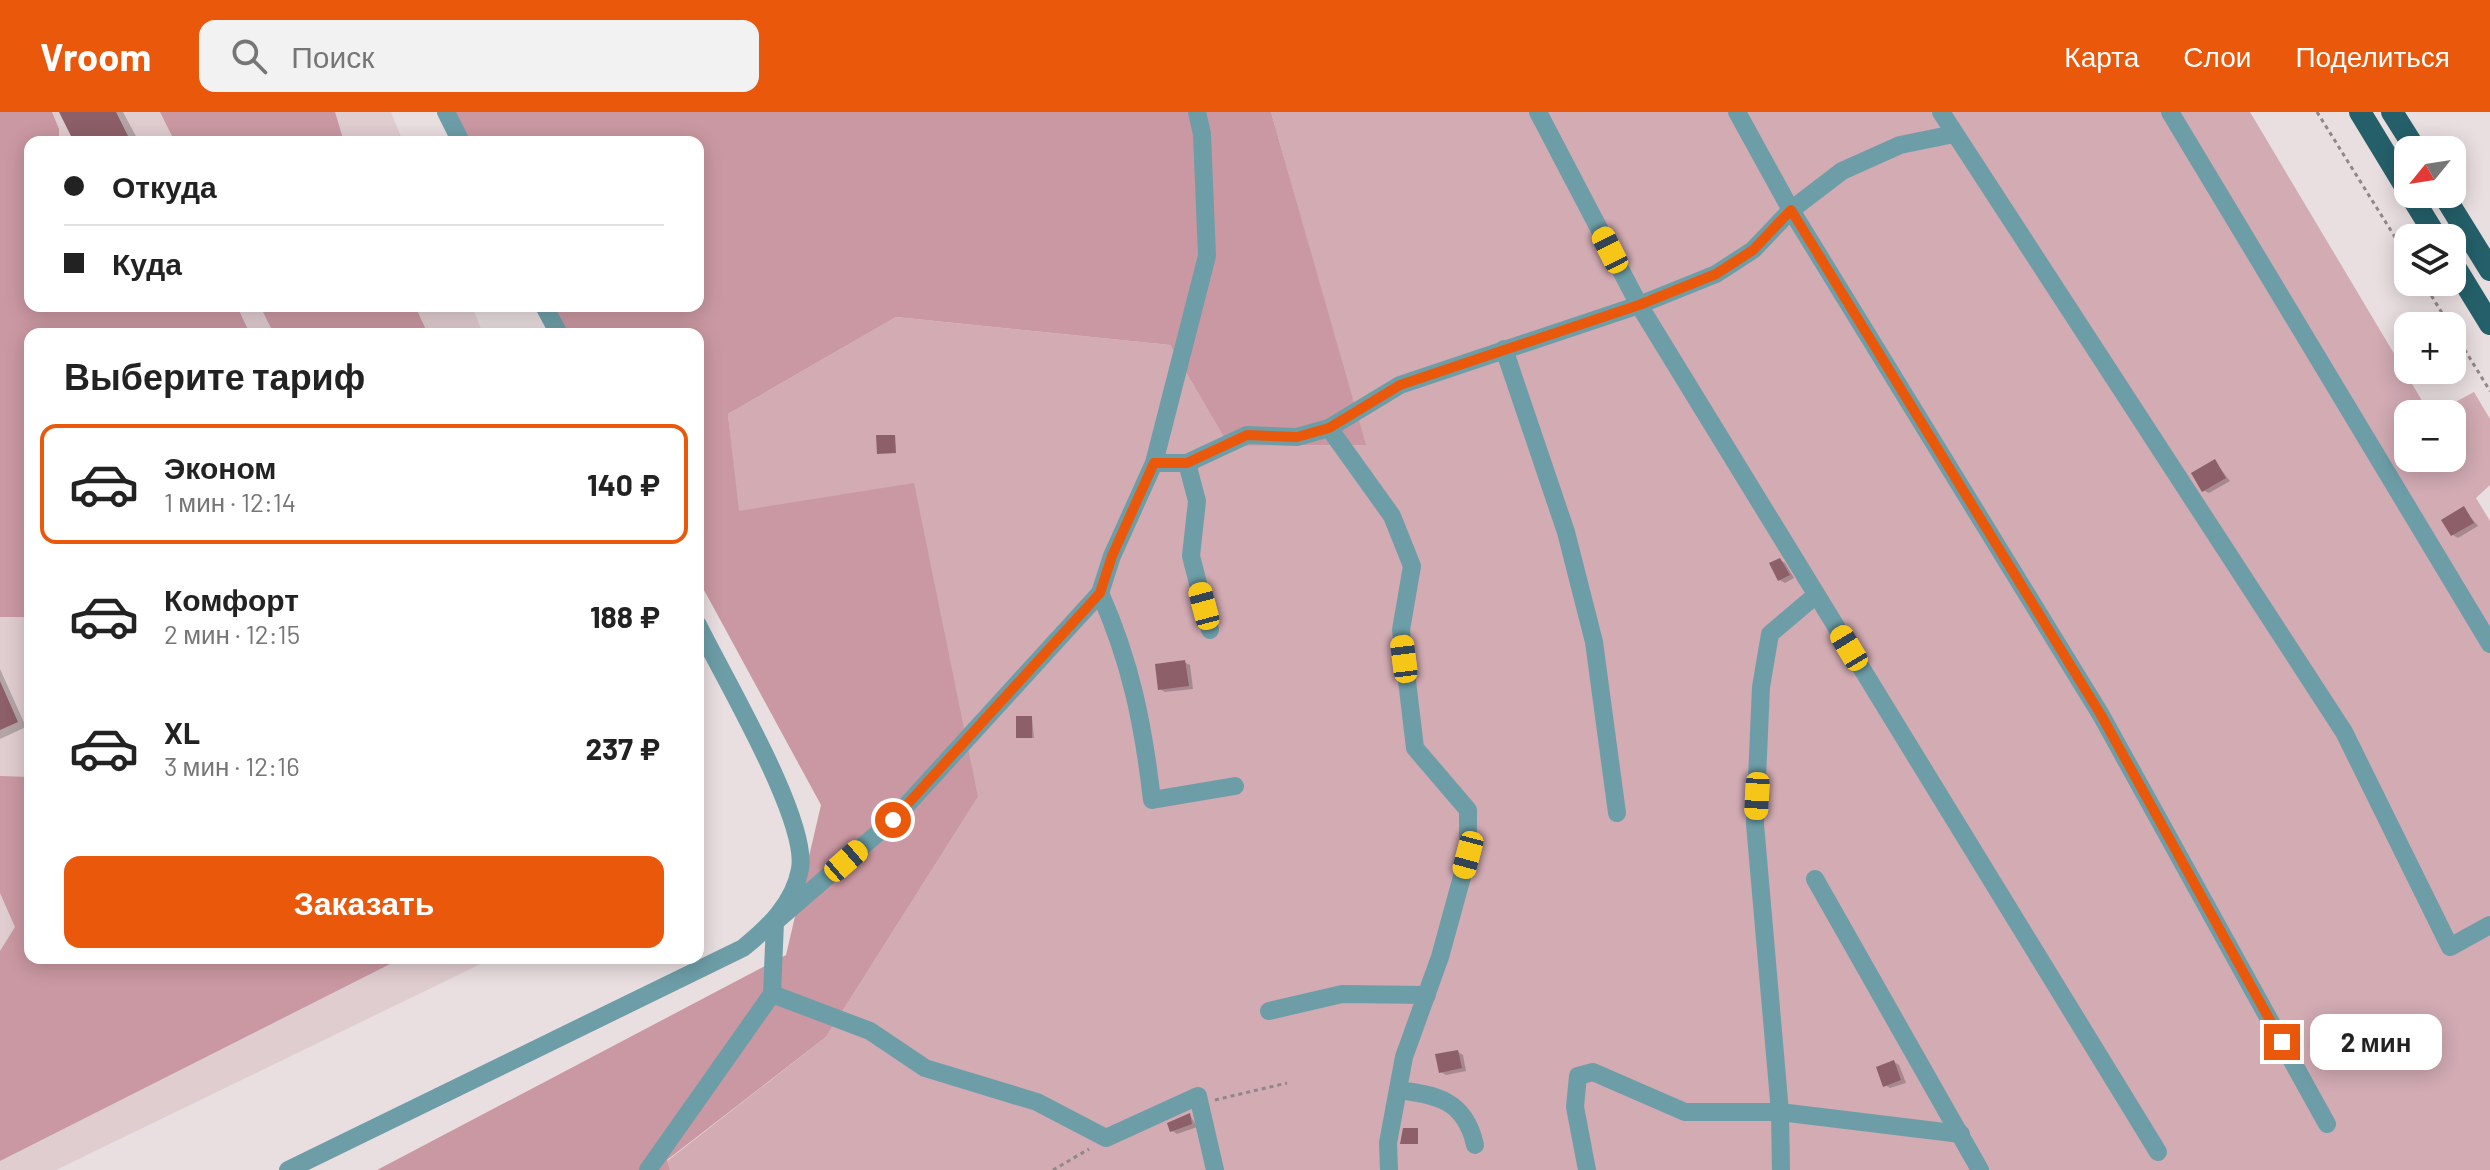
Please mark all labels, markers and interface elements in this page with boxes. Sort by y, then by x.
search box [199,20,759,92]
text: Vroom [40,33,151,79]
icon: search [227,34,271,78]
text: Поиск [291,38,374,74]
text: Карта [2064,39,2139,73]
text: Слои [2183,39,2251,73]
text: Поделиться [2295,39,2450,73]
north arrow [2394,136,2466,208]
map controls [2394,136,2466,472]
text: Откуда [112,168,217,204]
car [1588,223,1632,277]
button: layers [2394,224,2466,296]
text: Куда [112,245,182,281]
button: + [2394,312,2466,384]
text: Выберите тариф [64,354,365,397]
button: − [2394,400,2466,472]
icon: car [68,448,140,520]
text: Эконом [164,449,277,485]
text: 140 ₽ [587,466,660,502]
text: 1 мин · 12:14 [164,486,296,517]
icon: car [68,580,140,652]
car [1186,580,1222,632]
text: Комфорт [164,581,299,617]
text: 188 ₽ [590,598,660,634]
text: 2 мин · 12:15 [164,618,300,649]
car [1826,621,1872,675]
car [1389,634,1419,684]
icon: car [68,712,140,784]
text: XL [164,714,200,750]
text: 237 ₽ [586,730,660,766]
text: 3 мин · 12:16 [164,750,300,781]
car [1744,771,1770,821]
route start [875,802,911,838]
car [1450,829,1486,881]
car [820,836,872,886]
button: Заказать [64,856,664,948]
callout: 2 мин [2310,1014,2442,1070]
route end [2264,1024,2300,1060]
text: 2 мин [2341,1026,2411,1057]

